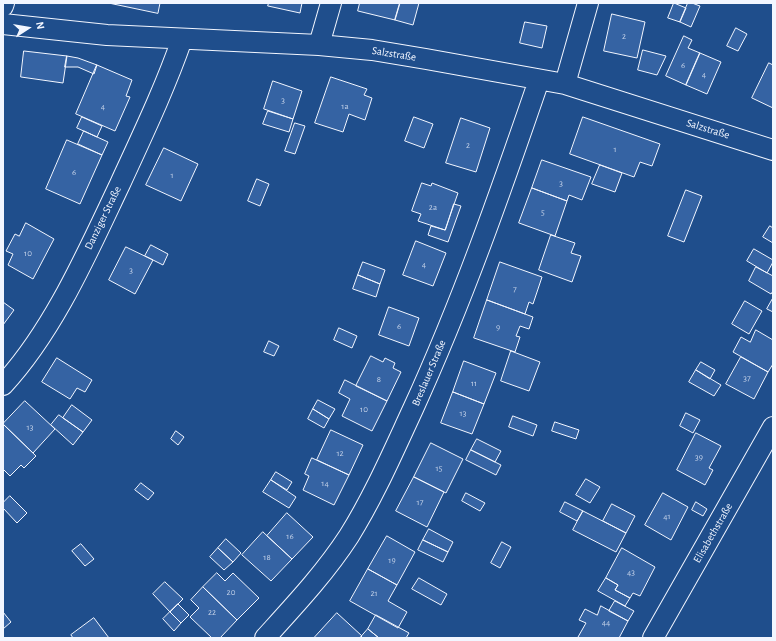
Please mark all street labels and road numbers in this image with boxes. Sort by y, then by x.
street label: Salzstraße [371,44,417,64]
street label: Salzstraße [685,116,731,142]
street label: Danziger Straße [82,184,124,252]
street label: Breslauer Straße [409,338,449,408]
street label: Elisabethstraße [691,501,735,565]

